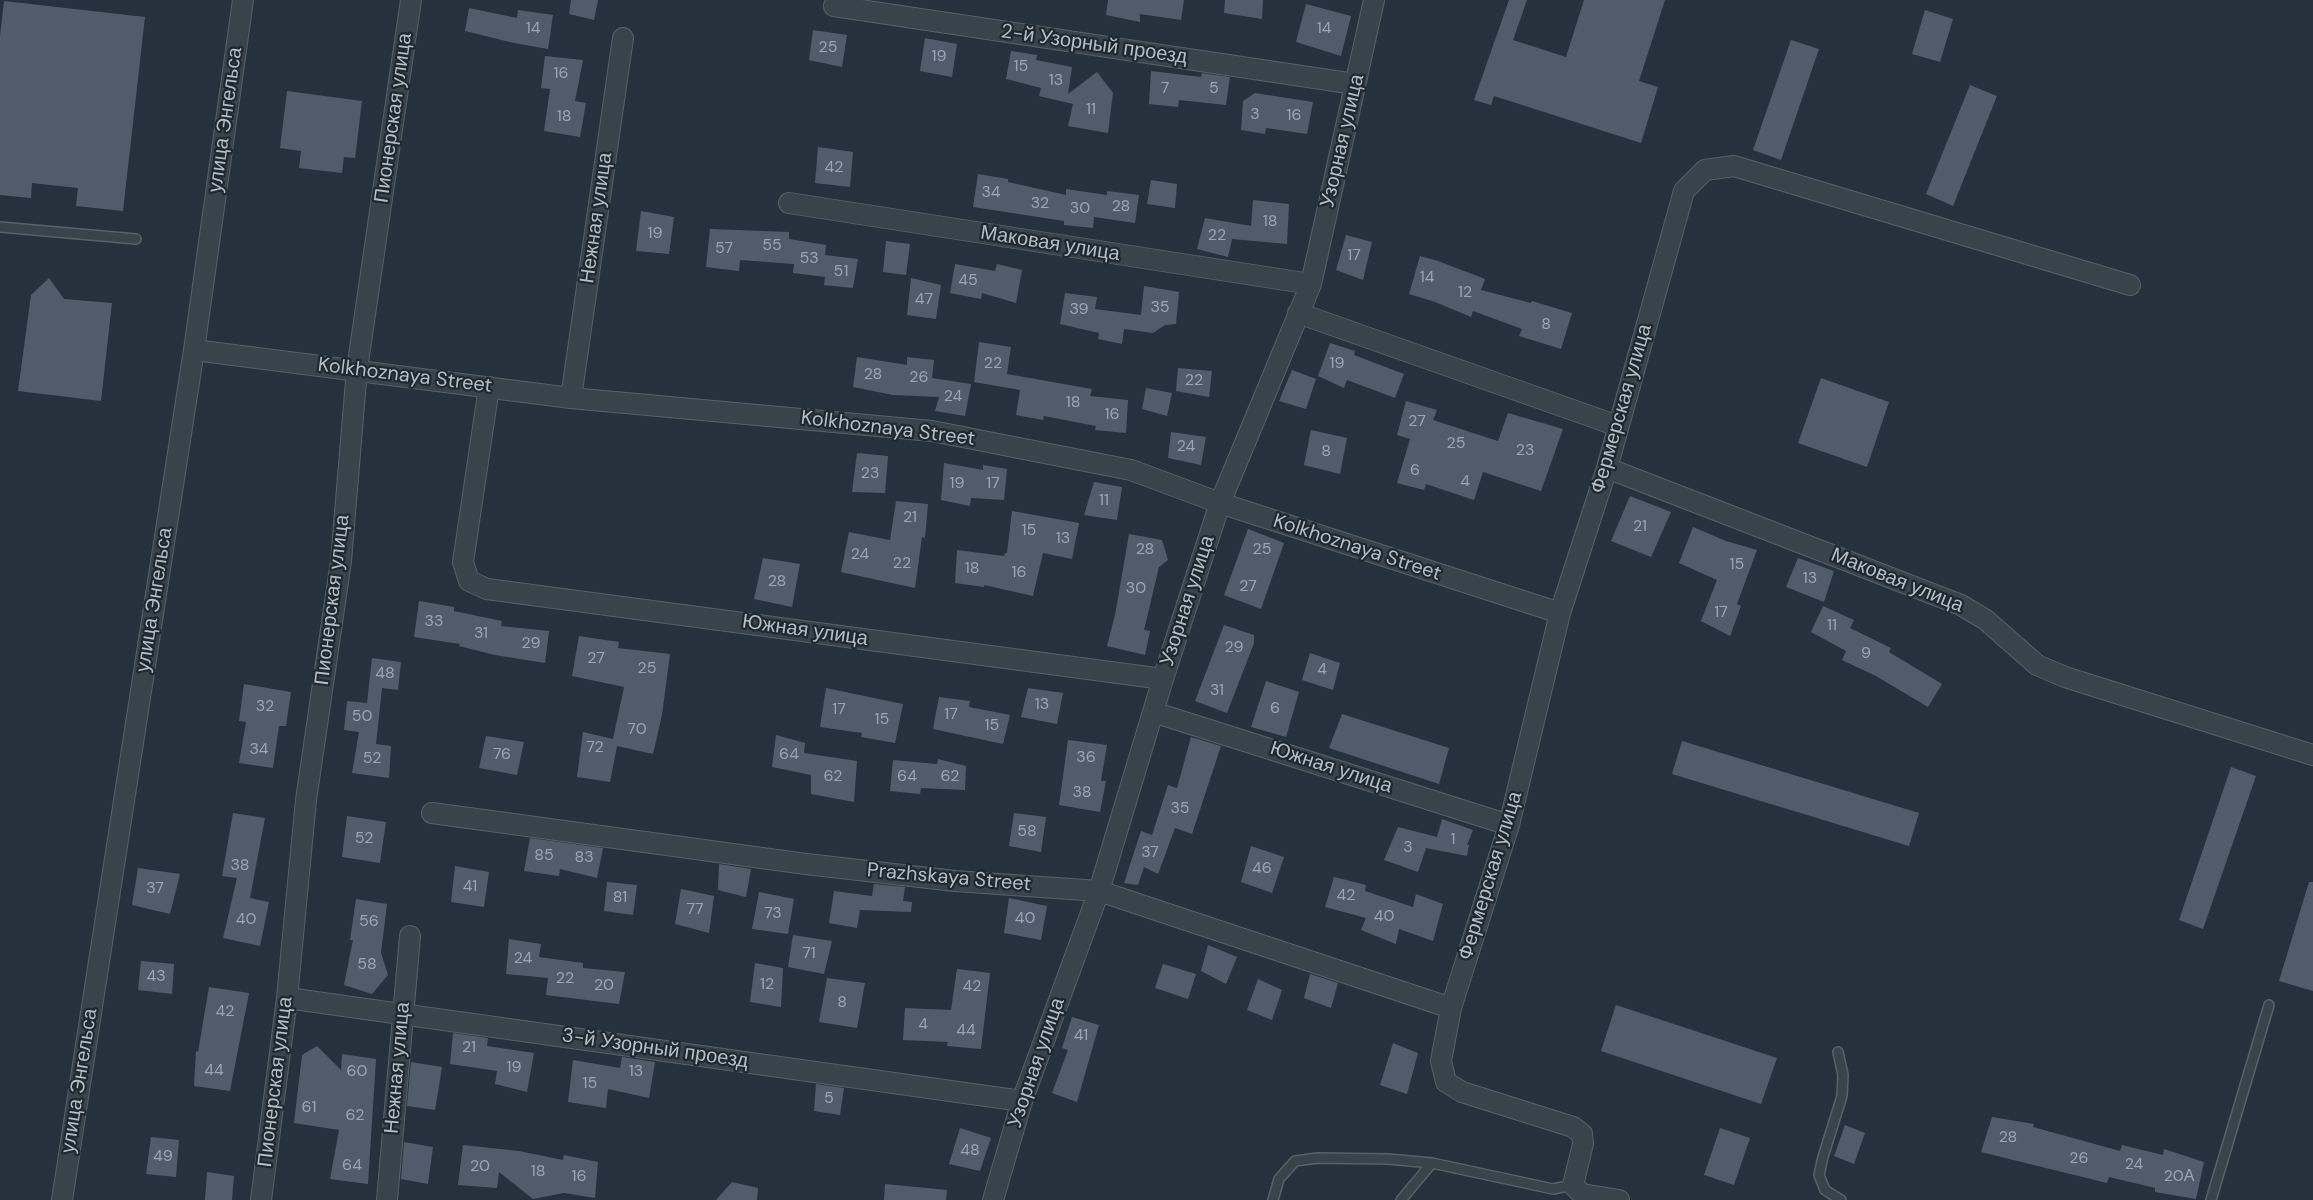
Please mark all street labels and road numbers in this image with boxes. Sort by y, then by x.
street label: 2-й Узорный проезд [999,20,1189,70]
street label: Пионерская улица [370,31,418,205]
street label: улица Энгельса [204,46,248,194]
street label: Узорная улица [1316,72,1370,210]
street label: Нежная улица [576,151,618,285]
street label: Маковая улица [979,221,1121,267]
street label: Фермерская улица [1586,322,1658,496]
street label: Kolkhoznaya Street [317,353,493,399]
street label: Kolkhoznaya Street [800,406,976,452]
street label: Kolkhoznaya Street [1270,509,1444,587]
street label: Пионерская улица [311,513,355,687]
street label: улица Энгельса [132,526,178,674]
street label: Узорная улица [1156,533,1220,669]
street label: Маковая улица [1827,544,1967,618]
street label: Южная улица [741,610,869,652]
street label: Южная улица [1267,737,1395,799]
street label: Фермерская улица [1454,789,1528,963]
street label: Prazhskaya Street [866,859,1032,897]
street label: Пионерская улица [254,995,298,1169]
street label: Узорная улица [1004,995,1070,1131]
street label: Нежная улица [380,1001,416,1135]
street label: улица Энгельса [57,1007,103,1155]
street label: 3-й Узорный проезд [560,1024,750,1074]

